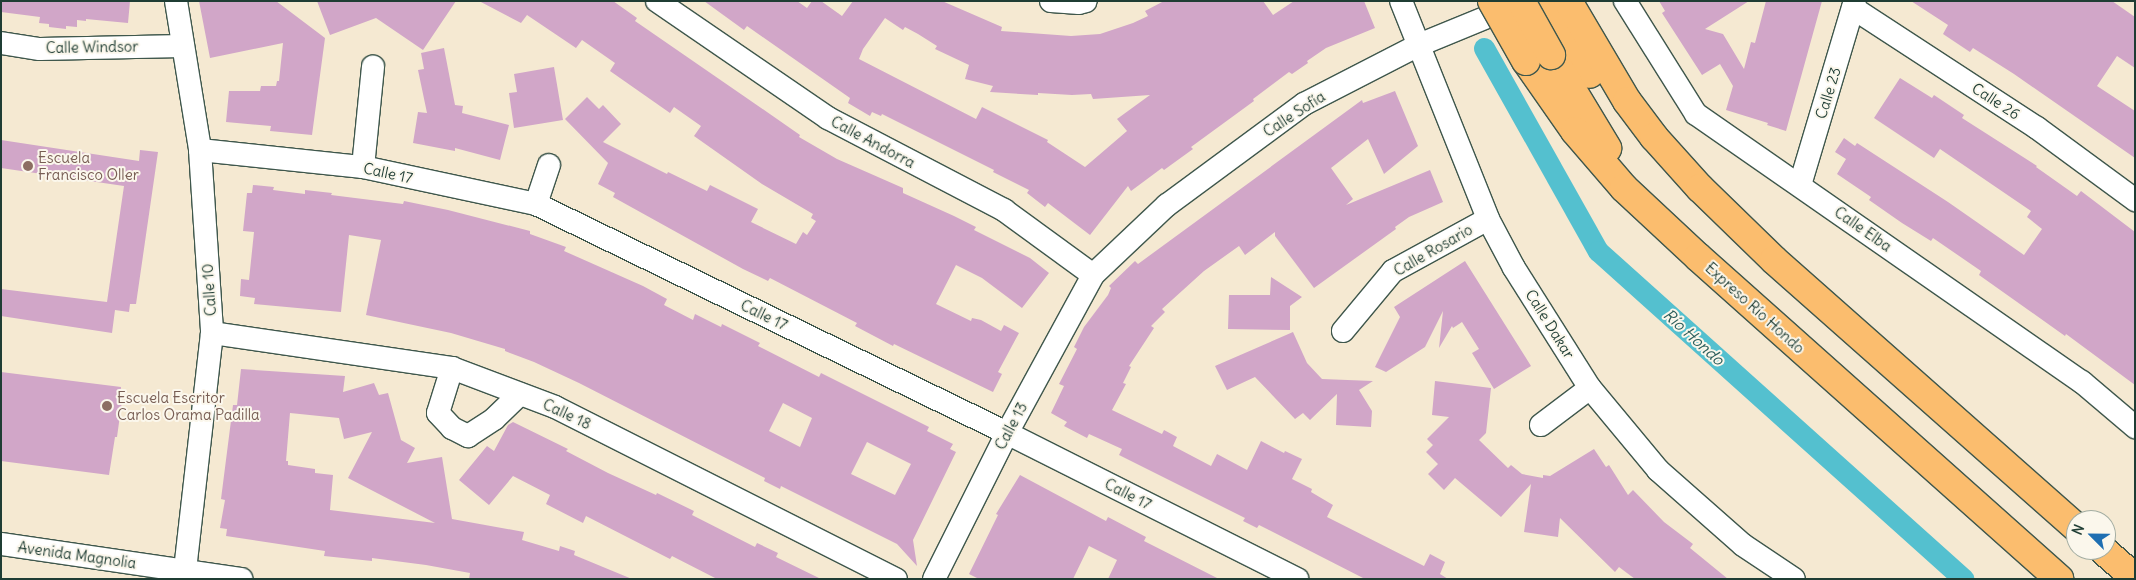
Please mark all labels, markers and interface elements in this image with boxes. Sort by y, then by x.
street label: Calle Windsor [46,37,138,57]
street label: Calle 23 [1812,65,1844,121]
street label: Calle 26 [1969,79,2023,123]
street label: Calle Sofía [1260,87,1328,141]
street label: Calle Andorra [828,112,918,172]
place label: Escuela Francisco Oller [38,148,139,183]
street label: Calle 17 [362,159,414,187]
marker: Escuela Francisco Oller [22,160,34,172]
street label: Calle Elba [1831,203,1895,255]
street label: Calle Rosario [1390,220,1476,280]
street label: Expreso Río Hondo [1702,259,1808,357]
street label: Calle 10 [198,263,220,317]
street label: Calle Dakar [1522,286,1578,362]
street label: Calle 17 [738,296,790,334]
water label: Río Hondo [1660,305,1728,369]
place label: Escuela Escritor Carlos Orama Padilla [117,388,260,423]
street label: Calle 18 [540,395,594,433]
street label: Calle 13 [991,399,1031,453]
marker: Escuela Escritor Carlos Orama Padilla [101,400,113,412]
street label: Calle 17 [1102,475,1154,513]
north arrow [2066,510,2116,560]
text: N [2068,522,2088,538]
street label: Avenida Magnolia [17,538,137,572]

